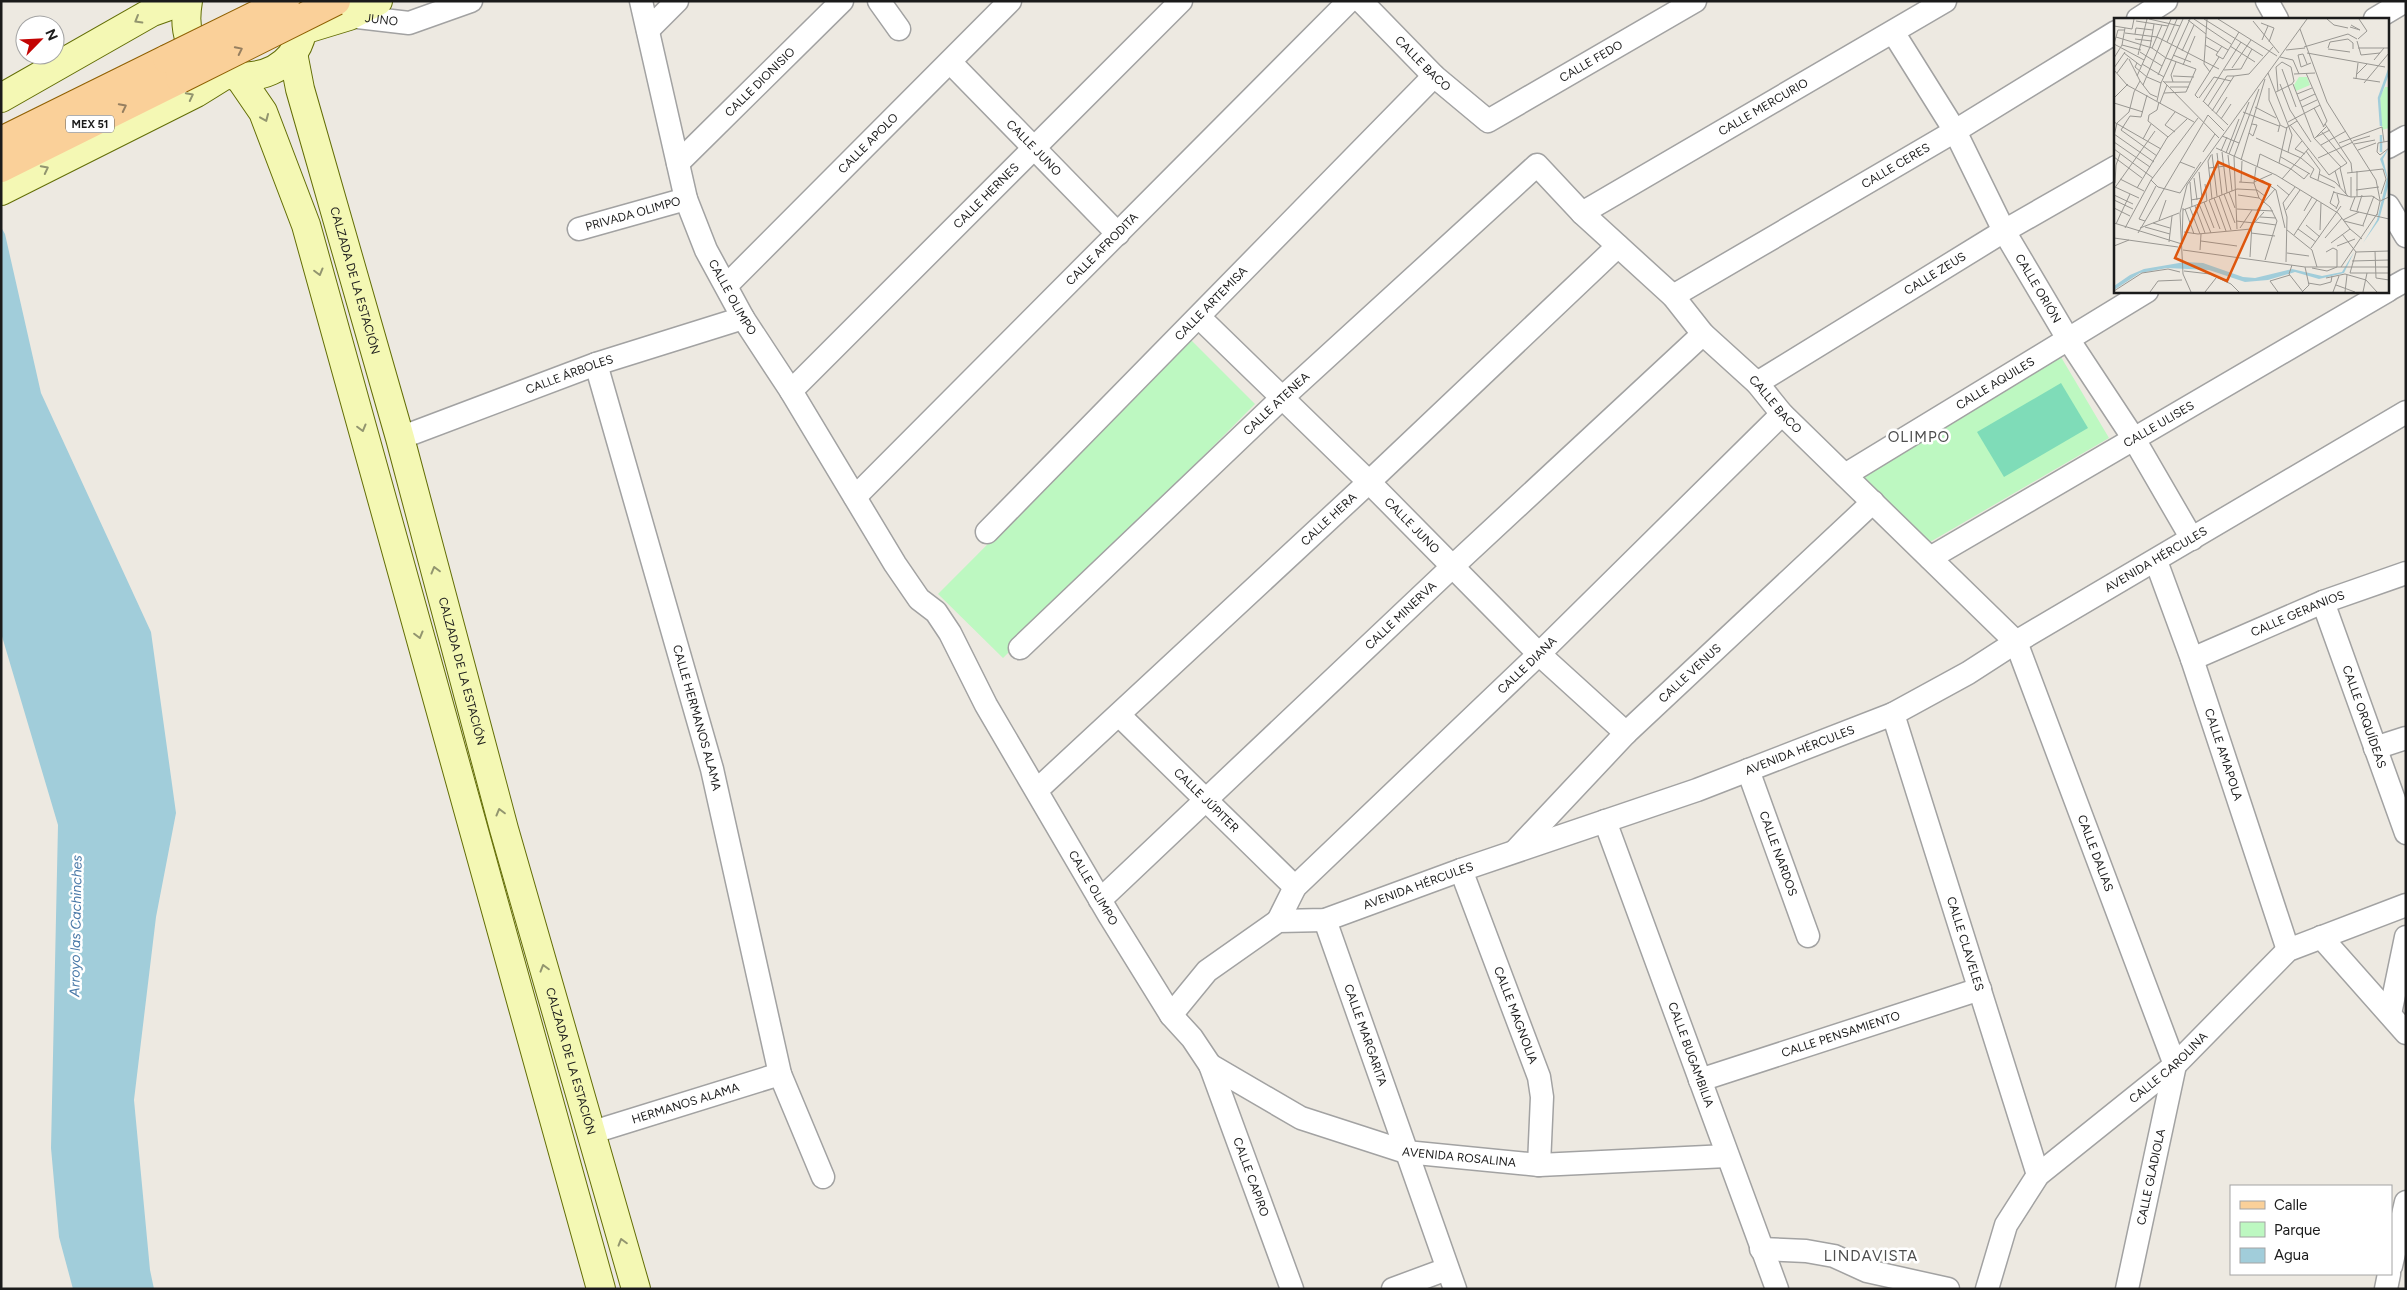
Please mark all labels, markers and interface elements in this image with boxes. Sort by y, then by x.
street label: JUNO [364,11,399,29]
one-way arrow [134,13,143,23]
north arrow [15,15,65,65]
inset map [2114,18,2390,292]
text: N [41,27,61,43]
street label: CALLE BACO [1392,33,1454,94]
street label: CALLE FEDO [1557,38,1625,85]
street label: CALLE DIONISIO [722,45,798,120]
one-way arrow [234,46,243,56]
street label: CALLE MERCURIO [1716,75,1811,139]
one-way arrow [185,92,194,102]
one-way arrow [118,103,127,114]
street label: CALLE APOLO [835,110,901,176]
one-way arrow [259,113,269,122]
road number: MEX 51 [66,116,114,132]
street label: CALLE JUNO [1003,117,1064,179]
street label: CALLE CERES [1859,140,1933,191]
street label: CALLE HERNES [951,160,1022,231]
one-way arrow [40,165,49,175]
street label: PRIVADA OLIMPO [584,194,682,234]
street label: CALZADA DE LA ESTACIÓN [327,205,383,356]
street label: CALLE AFRODITA [1063,210,1141,288]
street label: CALLE ZEUS [1902,249,1968,298]
street label: CALLE ORIÓN [2012,251,2064,326]
street label: CALLE OLIMPO [706,257,759,338]
street label: CALLE ARTEMISA [1172,264,1250,343]
one-way arrow [313,267,323,275]
street label: CALLE ÁRBOLES [524,352,615,397]
street label: CALLE AQUILES [1954,354,2037,413]
street label: CALLE ATENEA [1240,369,1312,438]
street label: CALLE BACO [1746,372,1805,436]
street label: CALLE ULISES [2121,398,2197,450]
one-way arrow [356,424,367,433]
district label: OLIMPO [1888,428,1950,446]
street label: CALLE HERA [1298,490,1360,549]
street label: CALLE JUNO [1381,495,1442,556]
street label: AVENIDA HÉRCULES [2102,524,2210,595]
one-way arrow [430,566,441,574]
street label: CALLE MINERVA [1362,579,1439,652]
street label: CALLE GERANIOS [2249,588,2346,640]
street label: CALZADA DE LA ESTACIÓN [436,596,488,747]
one-way arrow [414,631,424,639]
street label: CALLE DIANA [1495,634,1559,697]
street label: CALLE VENUS [1656,641,1724,706]
street label: CALLE HERMANOS ALAMA [670,643,724,792]
street label: CALLE ORQUÍDEAS [2339,664,2389,770]
street label: CALLE AMAPOLA [2202,707,2245,803]
street label: AVENIDA HÉRCULES [1743,723,1857,778]
street label: CALLE JÚPITER [1171,765,1242,835]
one-way arrow [495,808,505,816]
street label: CALLE NARDOS [1757,809,1800,898]
street label: CALLE DALIAS [2075,813,2116,893]
street label: CALLE OLIMPO [1066,848,1121,928]
water label: Arroyo las Cachinches [66,855,86,998]
street label: AVENIDA HÉRCULES [1361,859,1475,912]
street label: CALLE CLAVELES [1944,895,1987,993]
one-way arrow [539,963,550,972]
street label: CALLE MAGNOLIA [1491,965,1540,1066]
street label: CALLE MARGARITA [1341,982,1390,1088]
street label: CALZADA DE LA ESTACIÓN [543,986,598,1137]
street label: CALLE BUGAMBILIA [1665,1000,1717,1109]
street label: CALLE PENSAMIENTO [1780,1008,1902,1060]
street label: CALLE CAROLINA [2126,1029,2210,1106]
street label: HERMANOS ALAMA [630,1080,741,1127]
street label: CALLE GLADIOLA [2134,1128,2168,1226]
street label: CALLE CAPIRO [1230,1136,1272,1219]
street label: AVENIDA ROSALINA [1402,1145,1517,1170]
legend [2230,1185,2392,1275]
text: Calle [2274,1196,2307,1214]
text: Parque [2274,1221,2321,1239]
one-way arrow [617,1238,628,1246]
text: Agua [2274,1246,2309,1264]
district label: LINDAVISTA [1824,1247,1918,1265]

